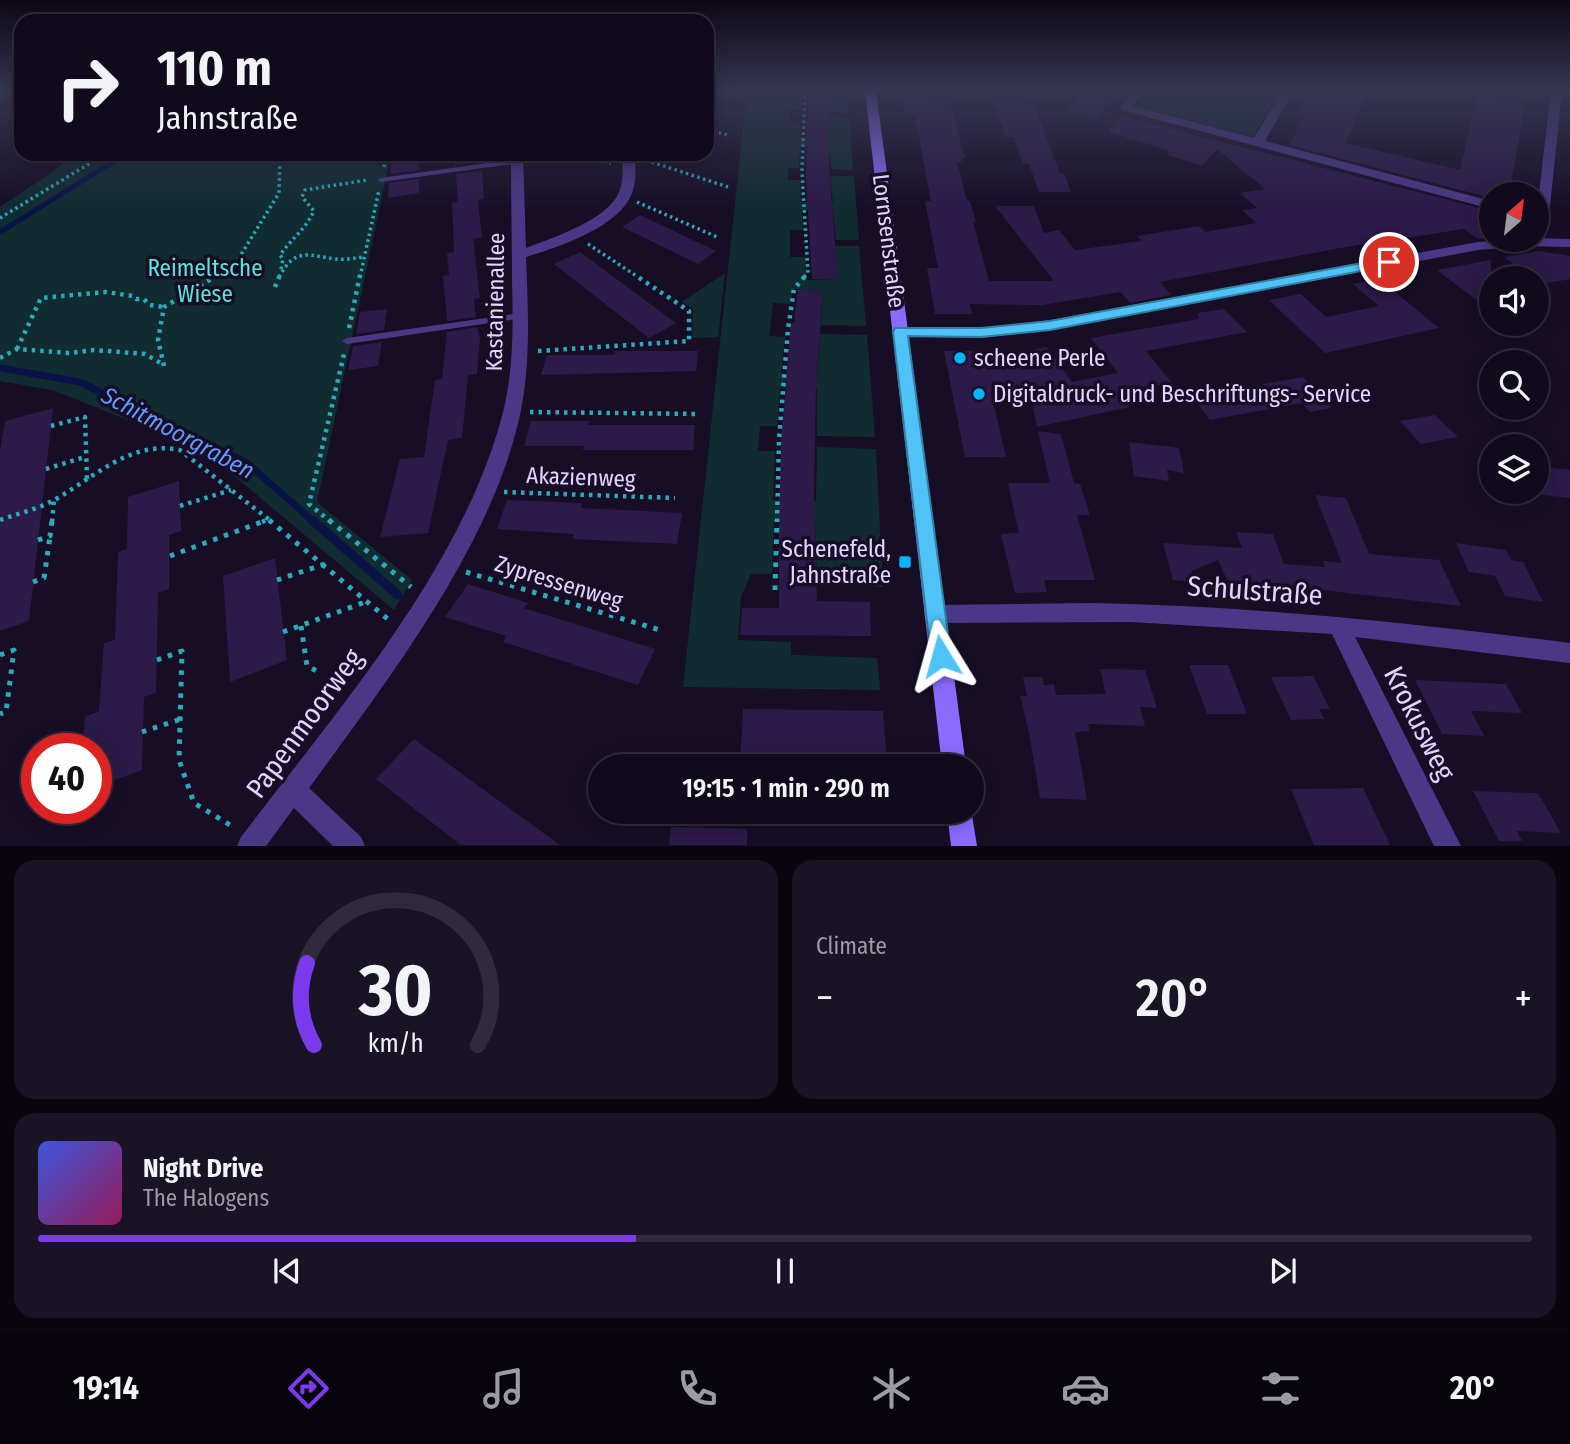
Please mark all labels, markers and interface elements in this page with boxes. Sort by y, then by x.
text: 110 m [157,39,272,98]
icon: right [42,42,133,133]
text: Jahnstraße [157,99,298,137]
street label: Lornsenstraße [867,172,911,310]
north arrow [1479,182,1549,252]
map controls [1479,182,1549,504]
street label: Kastanienallee [480,232,510,372]
pin [1359,232,1419,292]
icon: arrive [1370,243,1408,281]
park label: Reimeltsche Wiese [147,254,263,308]
button: sound [1479,266,1549,336]
place label: scheene Perle [974,344,1105,372]
marker: scheene Perle [952,350,968,366]
button: search [1479,350,1549,420]
place label: Digitaldruck- und Beschriftungs- Service [993,380,1371,408]
water label: Schitmoorgraben [96,381,259,485]
marker: Digitaldruck- und Beschriftungs- Service [971,386,987,402]
button: layers [1479,434,1549,504]
street label: Akazienweg [526,461,636,493]
place label: Schenefeld, Jahnstraße [782,535,891,589]
street label: Zypressenweg [492,549,626,615]
marker: Schenefeld, Jahnstraße [897,554,913,570]
street label: Schulstraße [1186,569,1324,612]
position arrow [904,619,978,693]
street label: Papenmoorweg [239,642,370,804]
street label: Krokusweg [1377,661,1463,786]
speed limit sign: 40 [21,733,112,824]
text: 19:15 · 1 min · 290 m [682,773,890,804]
text: Climate [816,932,887,960]
text: 30 [358,948,433,1035]
text: 20° [1136,967,1212,1030]
text: − [816,975,833,1021]
text: + [1515,975,1532,1021]
text: km/h [368,1029,424,1059]
text: Night Drive [143,1153,263,1184]
text: The Halogens [143,1184,269,1212]
icon: previous [268,1252,306,1290]
icon: pause [766,1252,804,1290]
icon: next [1264,1252,1302,1290]
icon: directions [284,1364,333,1413]
icon: music [479,1364,528,1413]
icon: phone [673,1364,722,1413]
icon: climate [867,1364,916,1413]
icon: car [1061,1364,1110,1413]
icon: filters [1256,1364,1305,1413]
text: 19:14 [73,1369,139,1407]
text: 20° [1450,1369,1497,1407]

